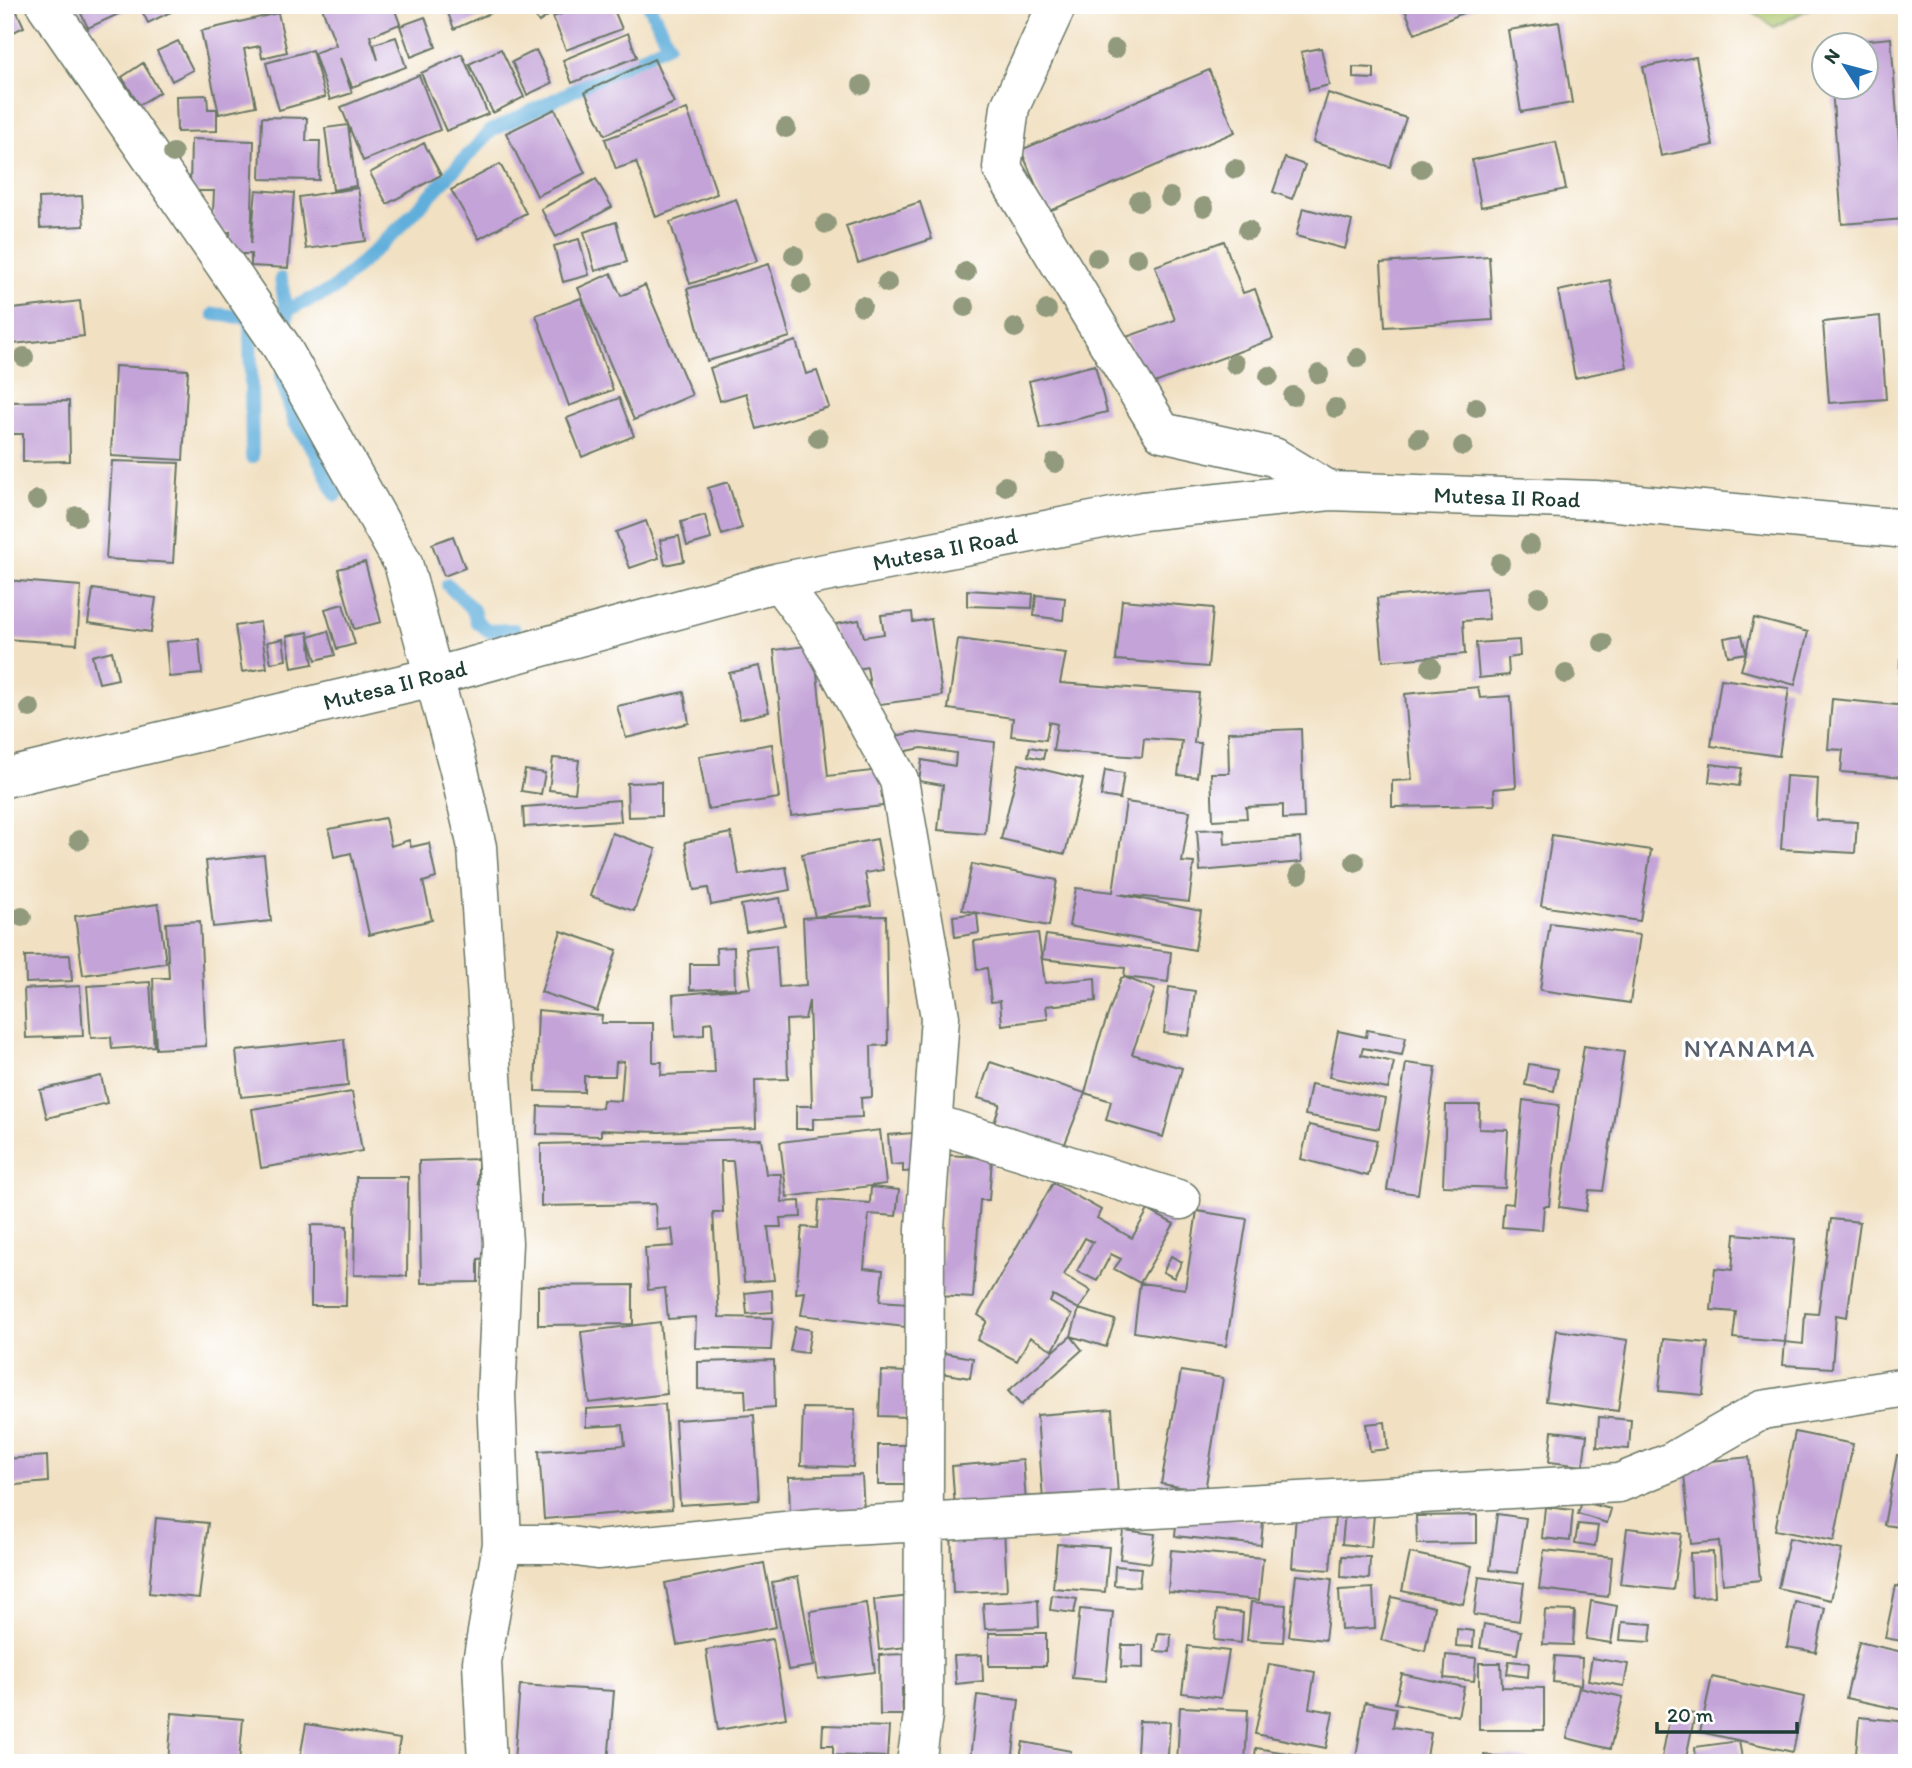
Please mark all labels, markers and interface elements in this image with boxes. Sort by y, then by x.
north arrow [1811,32,1881,102]
text: N [1819,44,1845,68]
street label: Mutesa II Road [1433,480,1581,514]
street label: Mutesa II Road [870,521,1020,577]
street label: Mutesa II Road [320,654,470,716]
district label: NYANAMA [1684,1032,1816,1064]
scale bar [1657,1691,1797,1735]
text: 20 m [1667,1702,1714,1727]

